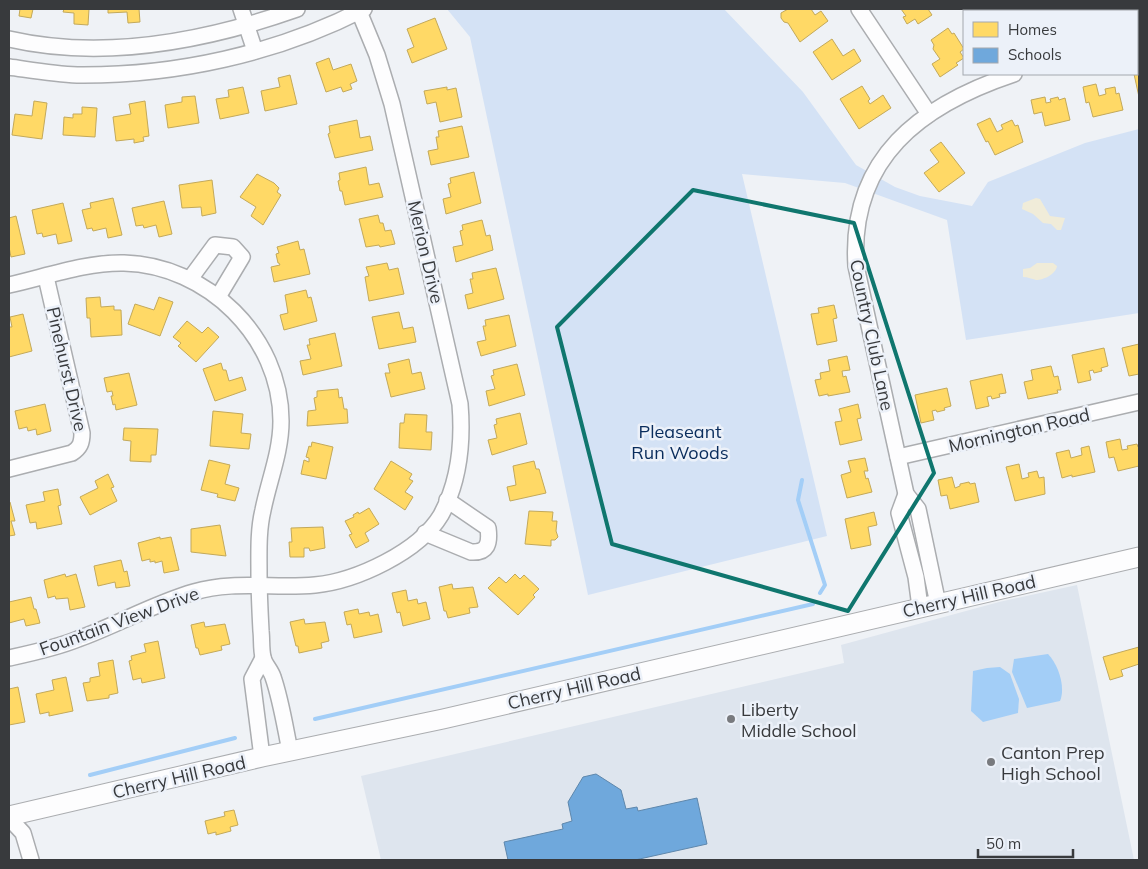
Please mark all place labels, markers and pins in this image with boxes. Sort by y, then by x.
place label: Liberty Middle School [741,698,857,742]
marker: Liberty Middle School [725,713,737,725]
place label: Canton Prep High School [1001,741,1105,785]
marker: Canton Prep High School [985,756,997,768]

